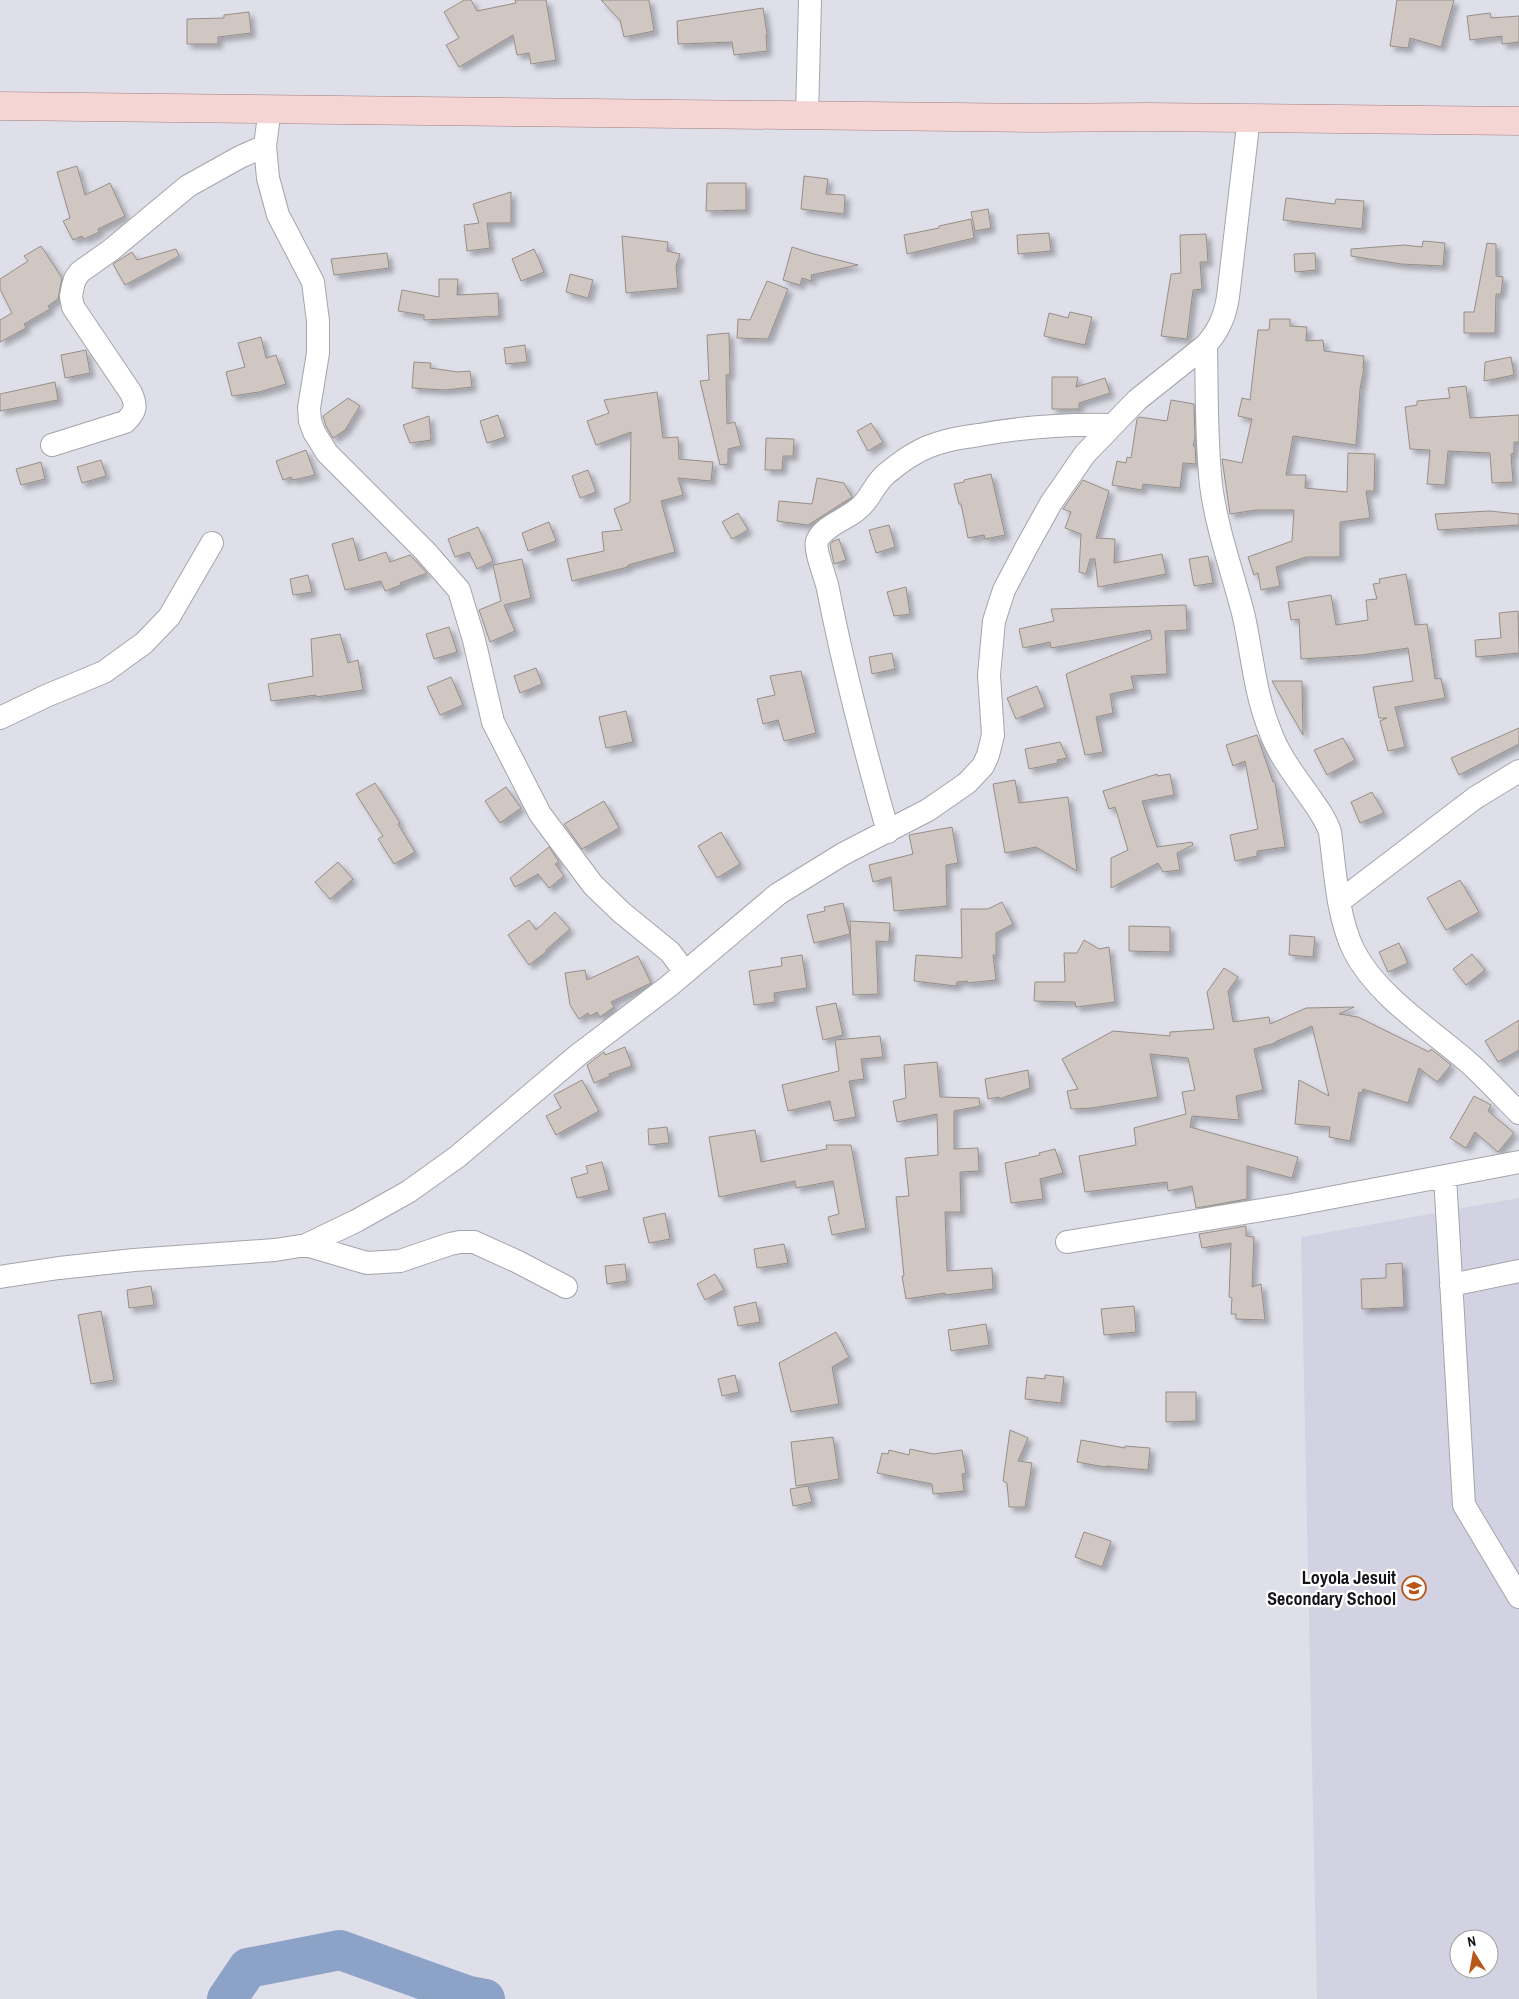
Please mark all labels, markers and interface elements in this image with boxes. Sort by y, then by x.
place label: Loyola Jesuit Secondary School [1267,1565,1396,1611]
school or university icon: Loyola Jesuit Secondary School [1401,1575,1427,1601]
north arrow [1449,1929,1499,1979]
text: N [1466,1932,1477,1951]

